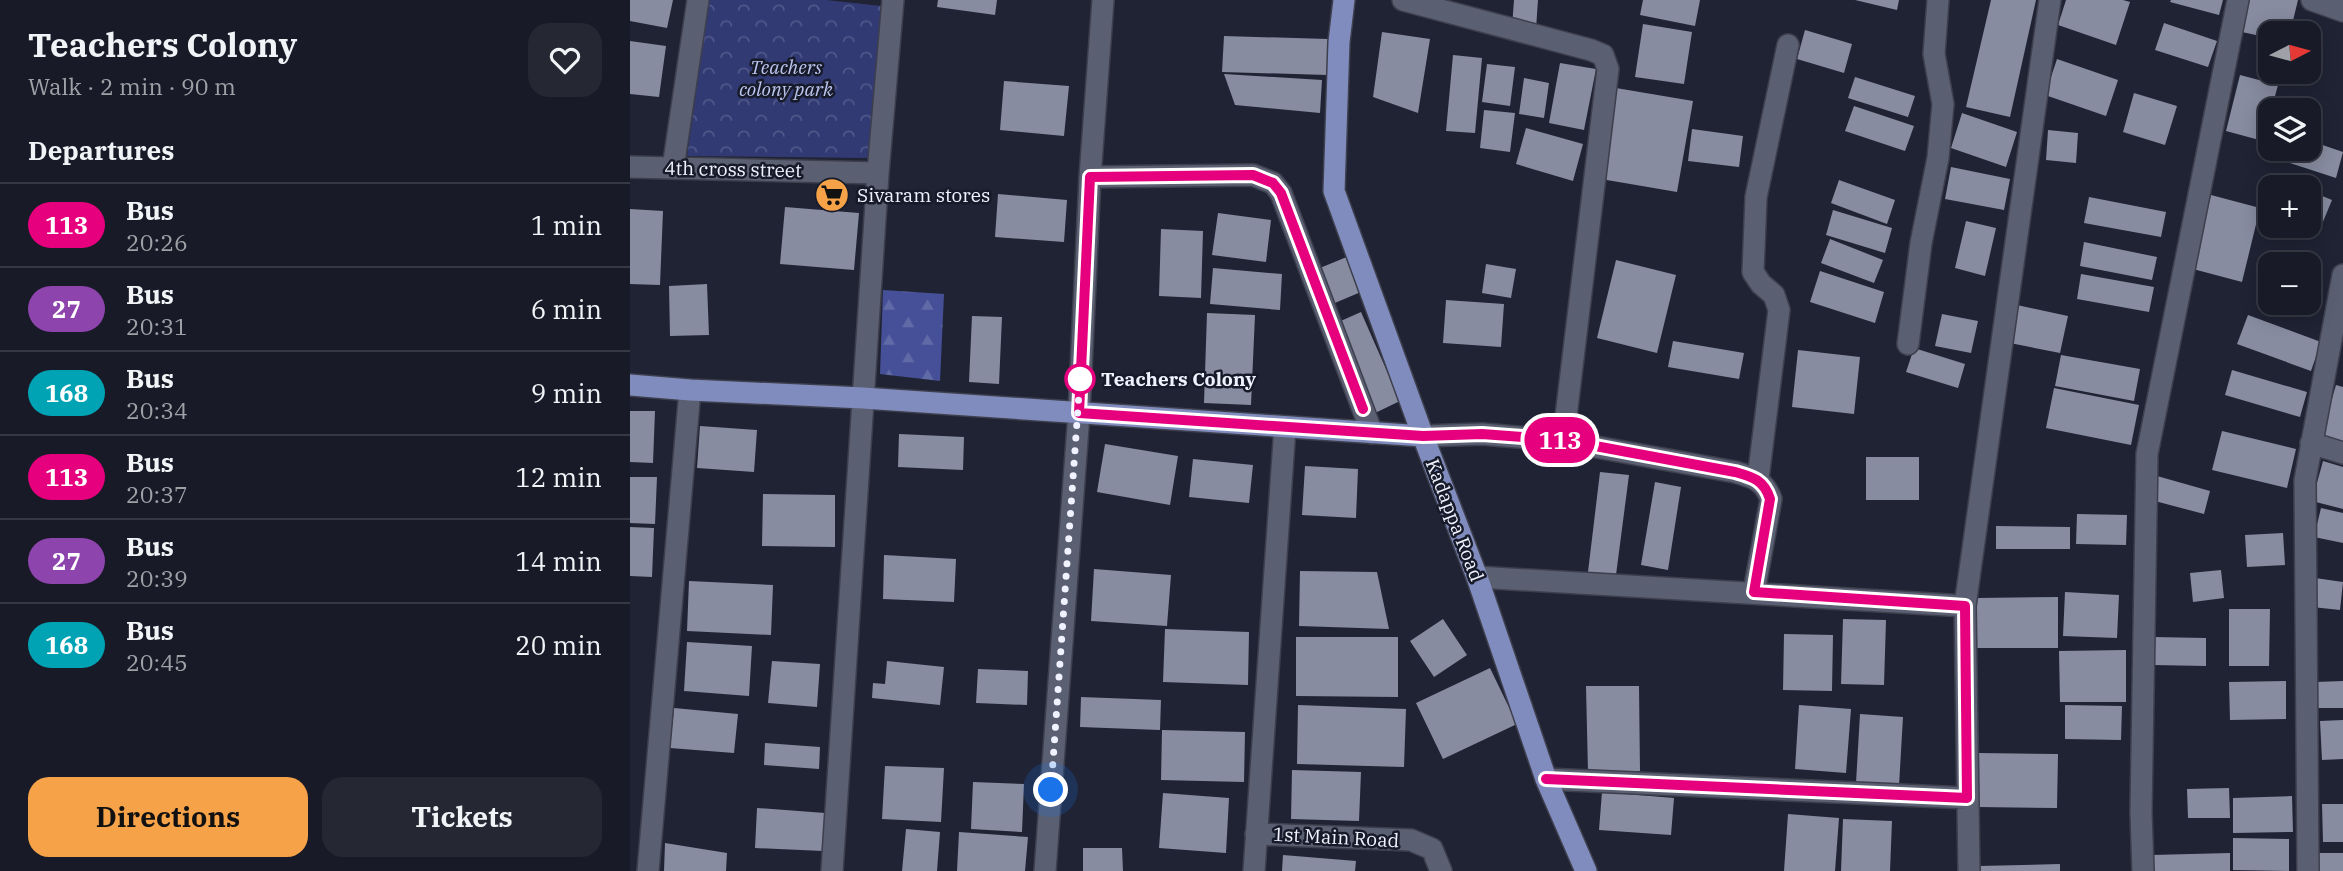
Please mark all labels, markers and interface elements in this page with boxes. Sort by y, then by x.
north arrow [2258,21,2320,84]
map controls [2258,21,2321,315]
text: Teachers Colony [28,23,297,66]
button: heart [528,23,602,97]
park label: Teachers colony park [739,55,834,101]
text: Walk · 2 min · 90 m [28,71,236,101]
button: layers [2258,98,2321,161]
text: Departures [28,133,174,167]
street label: 4th cross street [664,156,802,182]
button: + [2258,175,2321,238]
supermarket icon: Sivaram stores [813,176,851,214]
place label: Sivaram stores [857,183,990,207]
text: Bus [126,193,174,227]
text: 1 min [531,208,602,242]
text: 113 [45,209,88,241]
text: 20:26 [126,227,188,257]
button: − [2258,252,2321,315]
text: Bus [126,277,174,311]
text: 6 min [531,292,602,326]
text: 27 [52,293,81,325]
text: 20:31 [126,311,188,341]
text: Bus [126,361,174,395]
marker: Teachers Colony [1065,364,1095,394]
place label: Teachers Colony [1101,367,1256,391]
text: 9 min [531,376,602,410]
text: 168 [45,377,88,409]
text: 20:34 [126,395,188,425]
line badge: 113 [1520,417,1600,463]
text: 113 [1538,424,1582,456]
text: Bus [126,445,174,479]
street label: Kadappa Road [1421,455,1489,585]
text: 12 min [515,460,602,494]
text: 113 [45,461,88,493]
text: 20:37 [126,479,188,509]
text: Bus [126,529,174,563]
text: 14 min [515,544,602,578]
text: 27 [52,545,81,577]
text: 20:39 [126,563,188,593]
text: Bus [126,613,174,647]
text: 20 min [515,628,602,662]
text: 168 [45,629,88,661]
text: 20:45 [126,647,188,677]
your location [1033,772,1068,807]
button: Directions [28,777,308,857]
button: Tickets [322,777,602,857]
street label: 1st Main Road [1272,822,1400,852]

